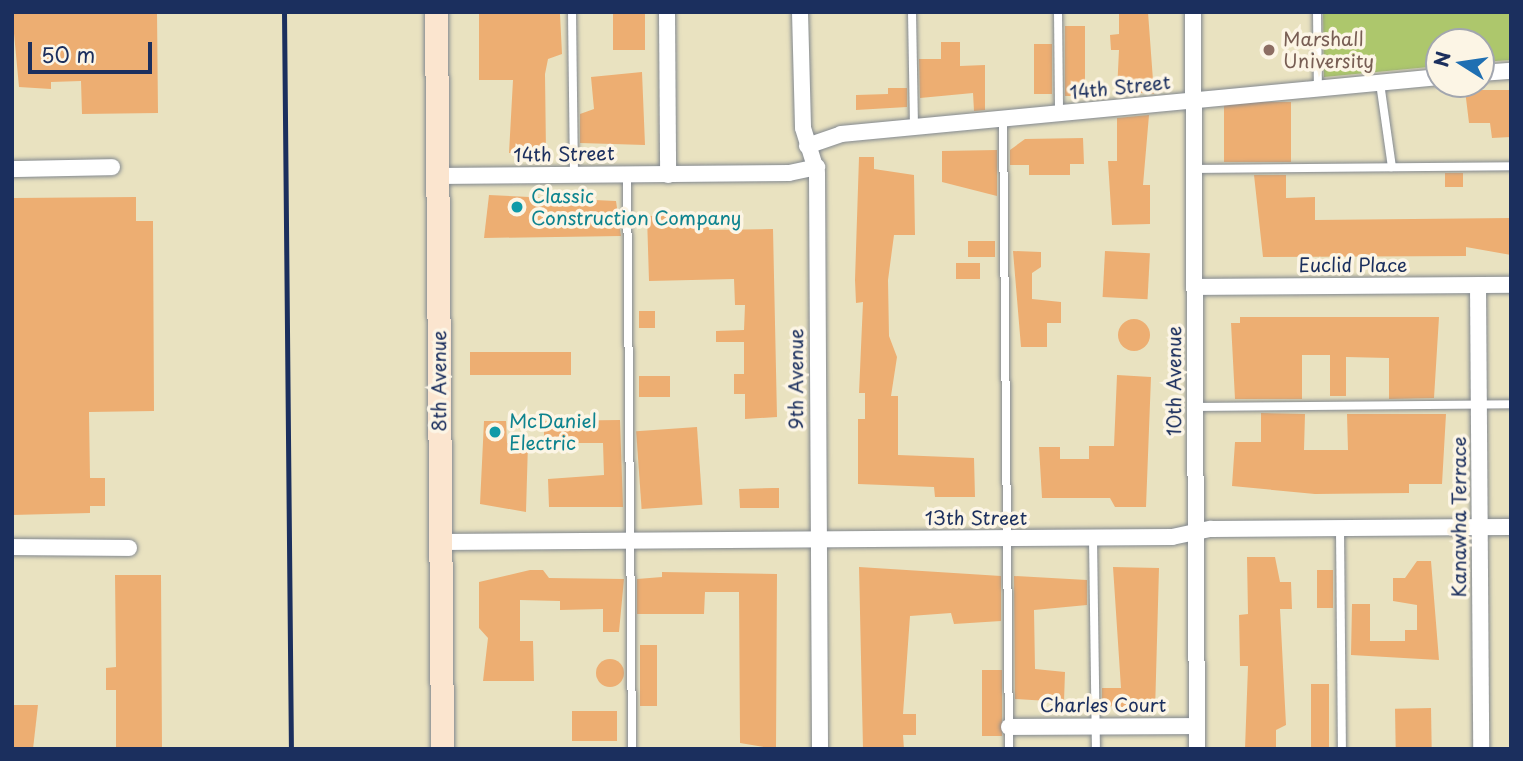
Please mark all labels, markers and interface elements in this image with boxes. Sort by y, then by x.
scale bar [32,28,156,72]
place label: Marshall University [1283,28,1374,72]
north arrow [1425,28,1495,98]
text: 50 m [41,38,95,70]
marker: Marshall University [1261,42,1277,58]
text: N [1426,49,1457,69]
street label: 14th Street [1068,70,1172,104]
street label: 14th Street [513,142,615,166]
place label: Classic Construction Company [531,185,742,229]
marker: Classic Construction Company [509,199,525,215]
street label: Euclid Place [1299,254,1407,276]
street label: 10th Avenue [1163,325,1185,437]
street label: 9th Avenue [785,328,807,430]
street label: 8th Avenue [428,330,450,432]
place label: McDaniel Electric [509,410,597,454]
marker: McDaniel Electric [487,424,503,440]
street label: Kanawha Terrace [1448,436,1470,598]
street label: 13th Street [925,507,1027,529]
street label: Charles Court [1039,694,1167,716]

